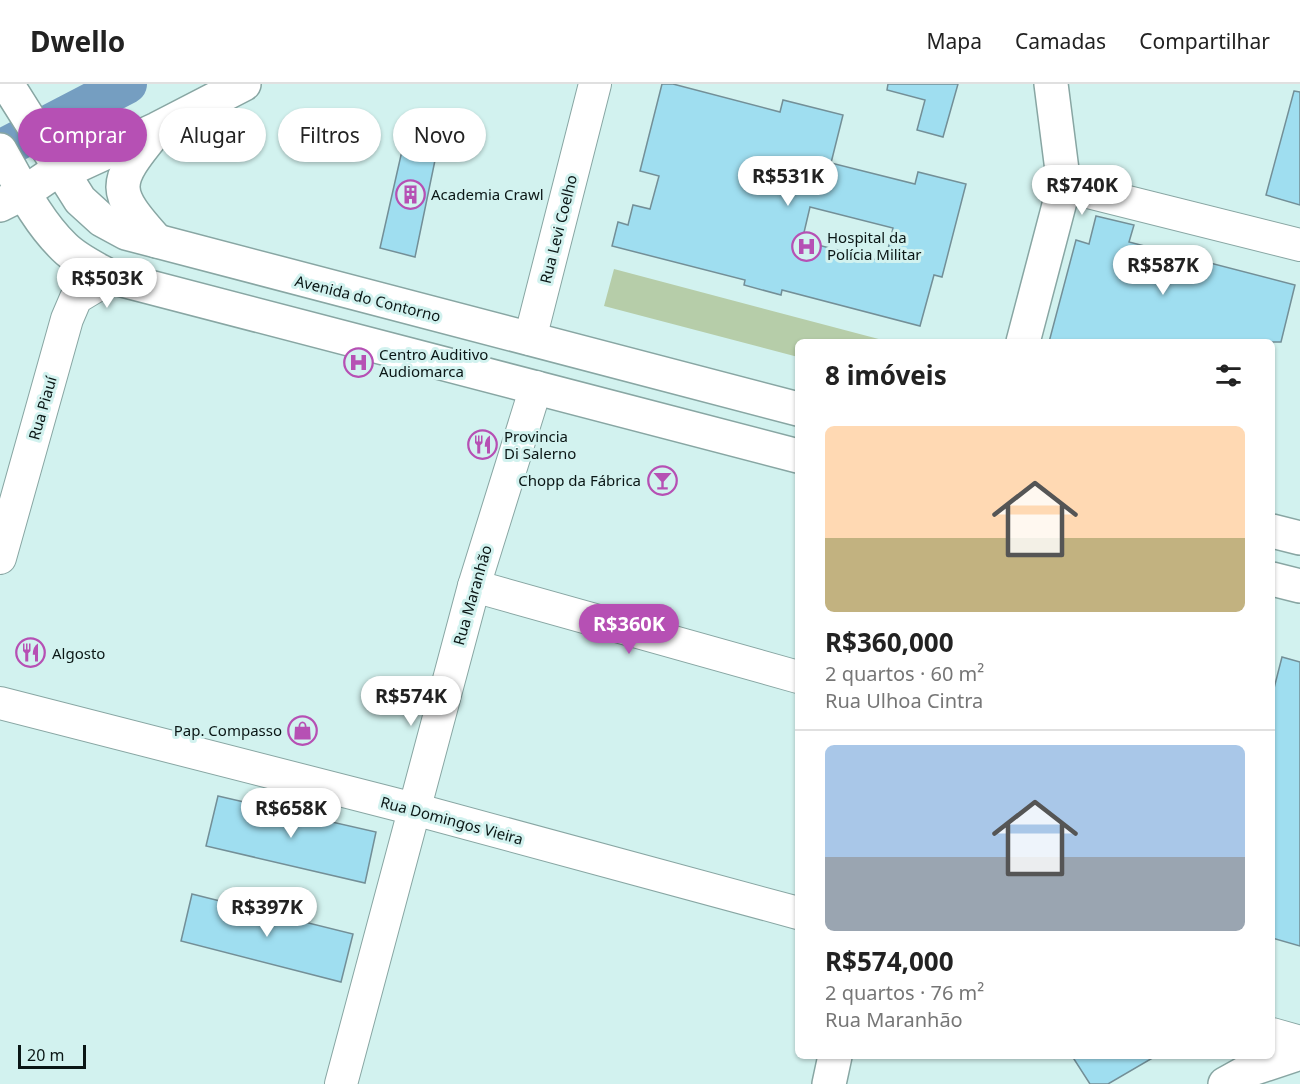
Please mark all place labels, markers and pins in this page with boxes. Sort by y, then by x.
pin: R$531K [739,156,837,207]
pin: R$740K [1033,165,1131,216]
building icon: Academia Crawl [394,178,426,210]
place label: Academia Crawl [431,184,544,204]
place label: Hospital da Polícia Militar [827,227,922,264]
hospital icon: Hospital da Polícia Militar [790,230,822,262]
pin: R$587K [1114,245,1212,296]
pin: R$503K [58,258,156,309]
place label: Centro Auditivo Audiomarca [379,344,488,381]
hospital icon: Centro Auditivo Audiomarca [342,347,374,379]
place label: Provincia Di Salerno [504,426,576,463]
restaurant icon: Provincia Di Salerno [467,429,499,461]
bar icon: Chopp da Fábrica [646,464,678,496]
place label: Chopp da Fábrica [518,470,641,490]
pin: R$360K [580,604,678,655]
restaurant icon: Algosto [15,637,47,669]
place label: Algosto [52,643,105,663]
pin: R$574K [362,676,460,727]
shop icon: Pap. Compasso [287,714,319,746]
place label: Pap. Compasso [174,720,282,740]
pin: R$658K [242,788,340,839]
pin: R$397K [218,887,316,938]

